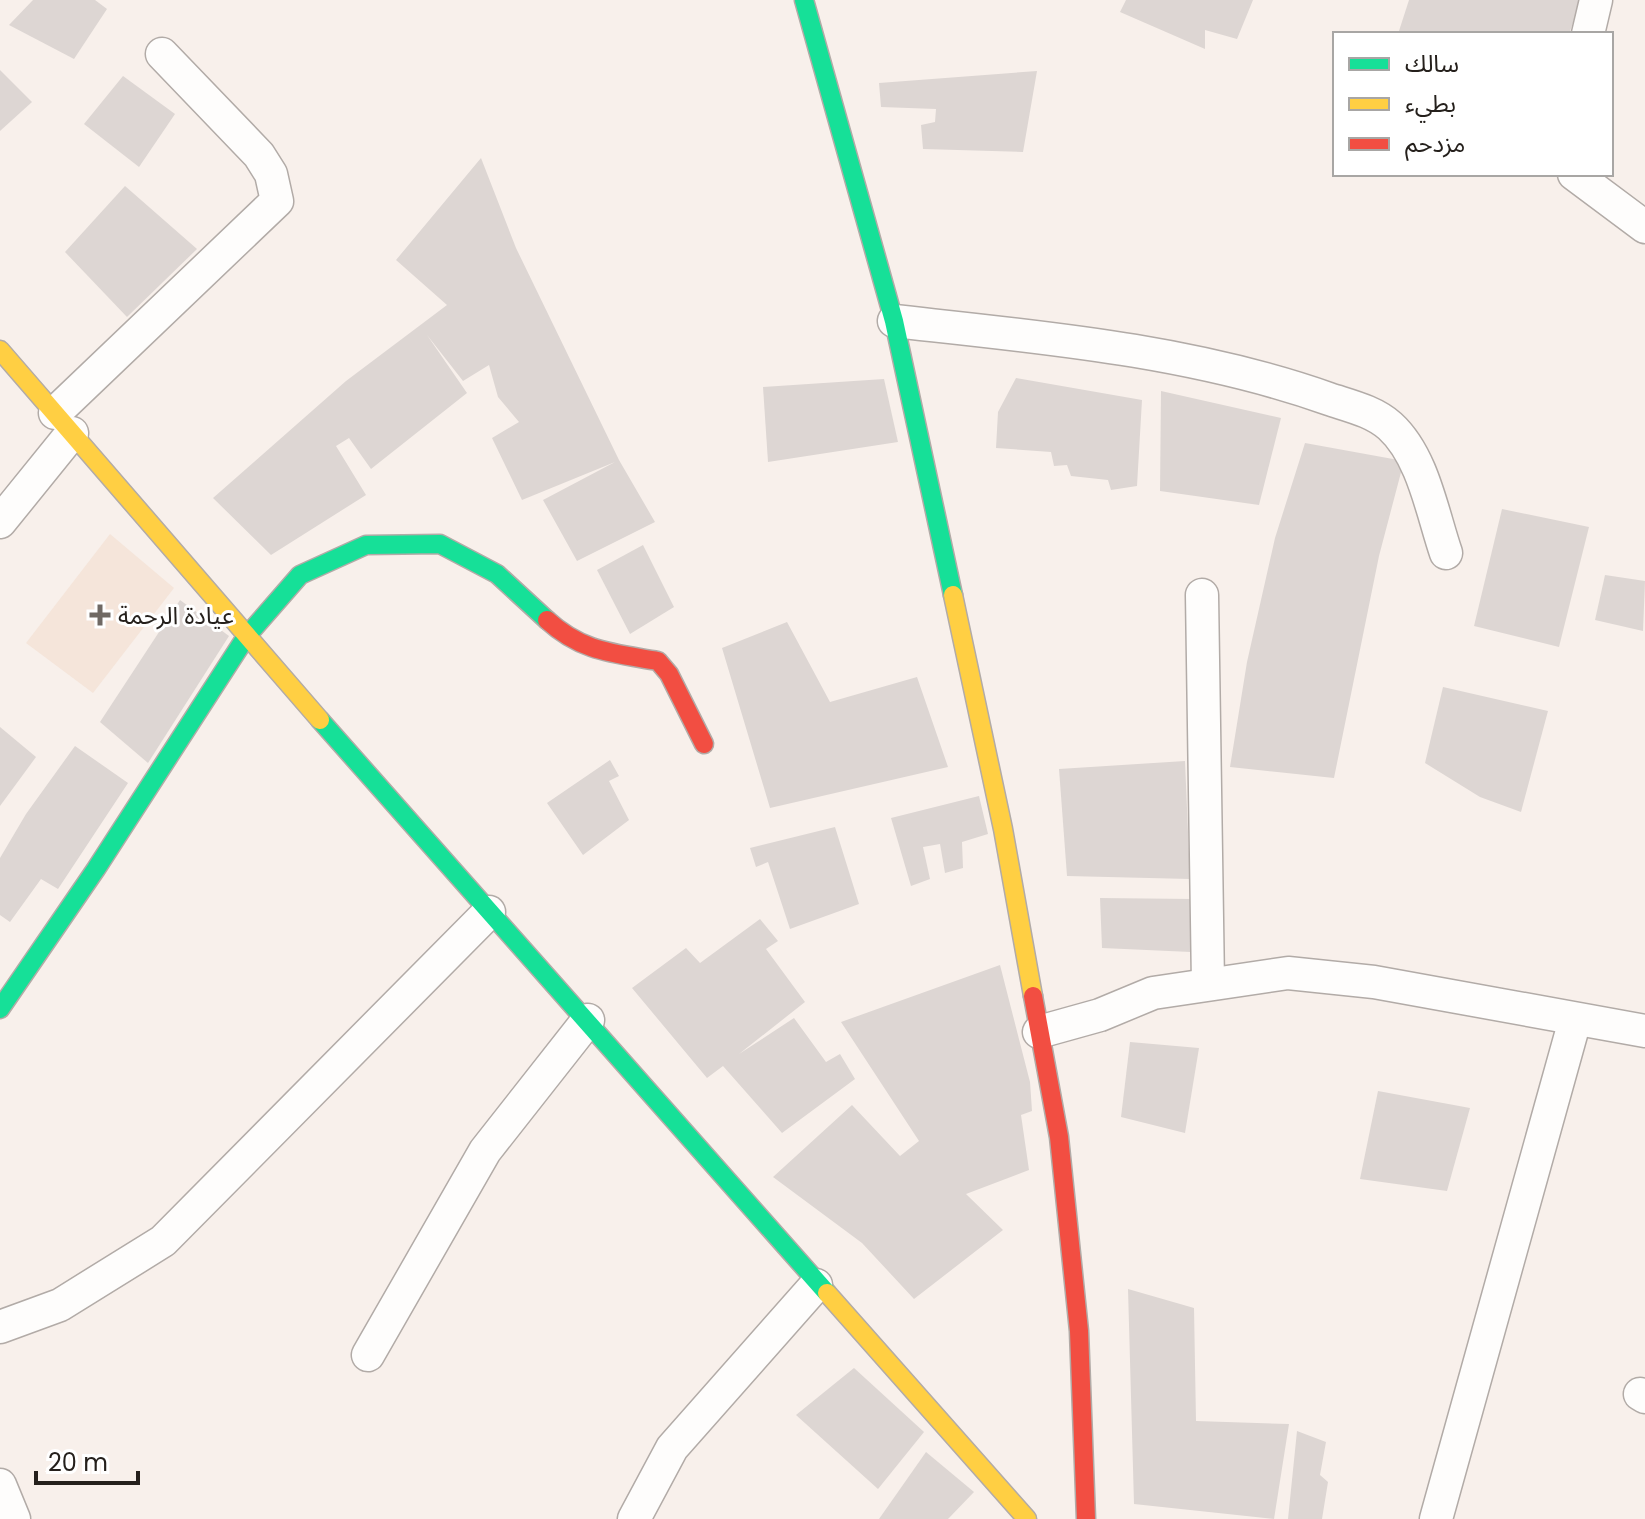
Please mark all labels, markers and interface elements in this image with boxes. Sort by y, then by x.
legend [1333,32,1613,176]
text: سالك [1405,47,1459,80]
text: بطيء [1405,87,1456,123]
text: مزدحم [1405,127,1465,161]
place label: عيادة الرحمة [118,599,234,632]
marker: عيادة الرحمة [89,604,111,626]
scale bar [36,1435,138,1485]
text: 20 m [48,1446,108,1479]

